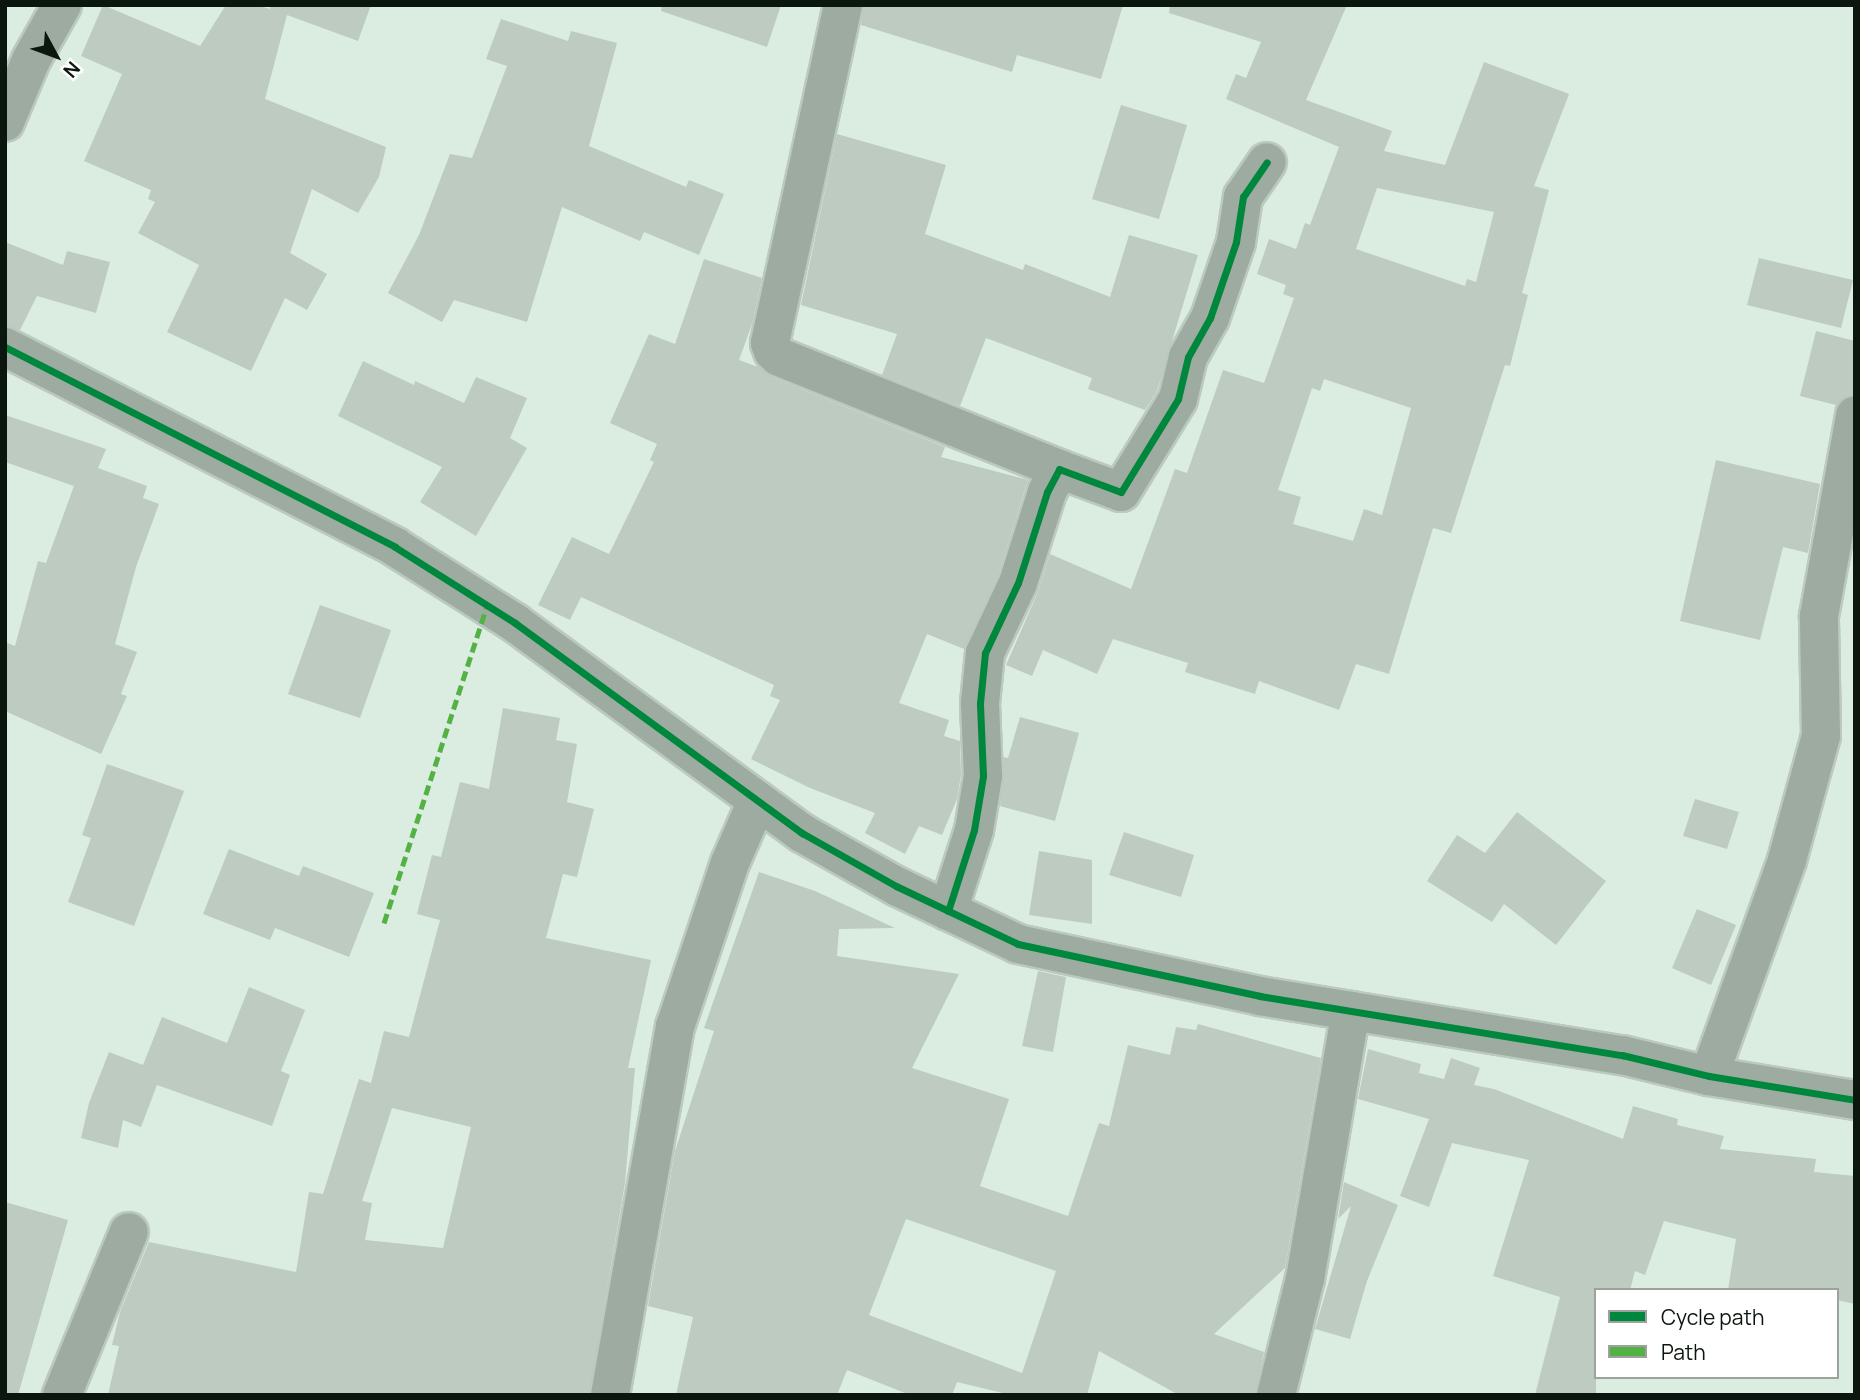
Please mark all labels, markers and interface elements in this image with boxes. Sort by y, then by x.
north arrow [21,21,91,91]
text: N [58,56,86,83]
legend [1594,1288,1839,1379]
text: Cycle path [1661,1303,1764,1331]
text: Path [1661,1338,1706,1366]

